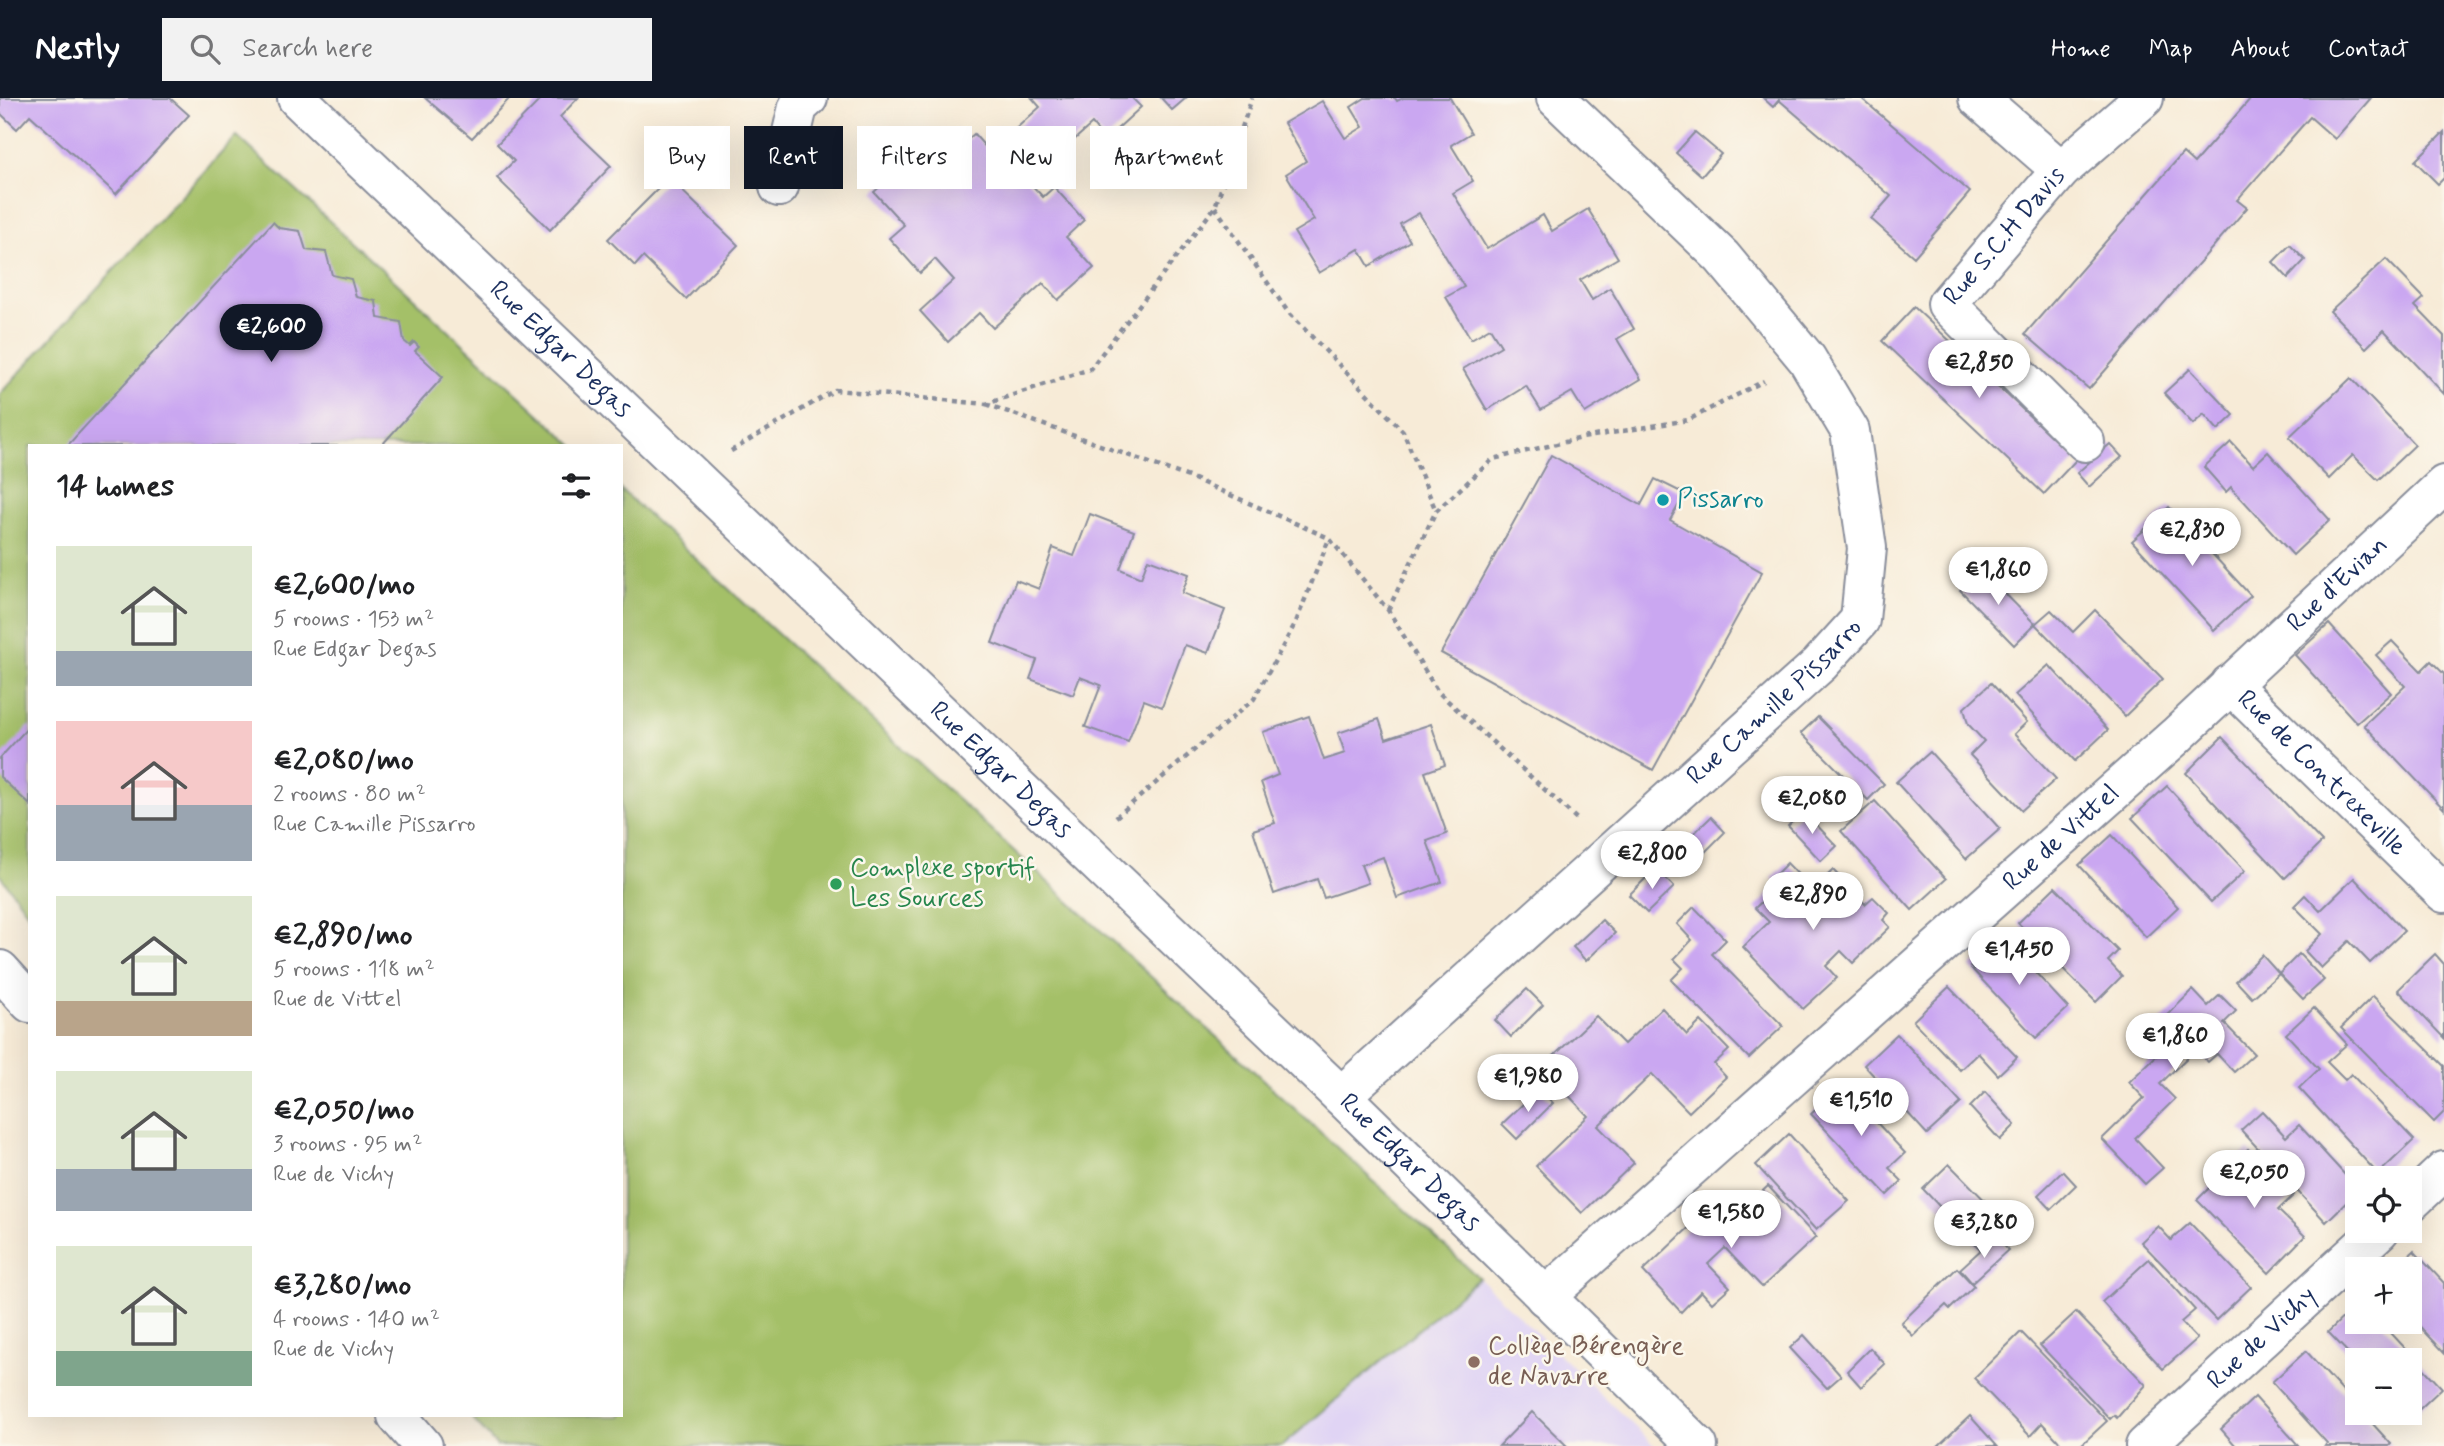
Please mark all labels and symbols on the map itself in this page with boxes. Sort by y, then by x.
street label: Rue S.C.H Davis [1936,160,2073,313]
street label: Rue Edgar Degas [482,273,639,426]
pin: €2,600 [214,304,328,364]
pin: €2,850 [1922,341,2036,400]
place label: Pissarro [1677,483,1764,517]
marker: Pissarro [1655,492,1671,508]
pin: €2,830 [2135,508,2249,568]
street label: Rue d'Evian [2280,529,2396,640]
pin: €1,860 [1941,547,2055,607]
street label: Rue Camille Pissarro [1680,611,1870,793]
street label: Rue de Contrexeville [2229,683,2414,864]
street label: Rue Edgar Degas [922,694,1079,847]
pin: €2,080 [1755,776,1869,836]
street label: Rue de Vittel [1996,777,2127,899]
pin: €2,800 [1595,832,1709,891]
place label: Complexe sportif Les Sources [850,852,1035,916]
pin: €2,890 [1756,872,1870,932]
marker: Complexe sportif Les Sources [828,876,844,892]
pin: €1,450 [1962,928,2076,987]
pin: €1,860 [2118,1014,2232,1073]
pin: €1,980 [1471,1054,1585,1114]
pin: €1,510 [1804,1079,1918,1138]
street label: Rue Edgar Degas [1331,1086,1487,1240]
pin: €2,050 [2197,1150,2311,1210]
pin: €1,580 [1674,1190,1788,1250]
pin: €3,280 [1927,1200,2041,1260]
street label: Rue de Vichy [2200,1279,2324,1397]
place label: Collège Bérengère de Navarre [1488,1330,1684,1394]
marker: Collège Bérengère de Navarre [1466,1354,1482,1370]

